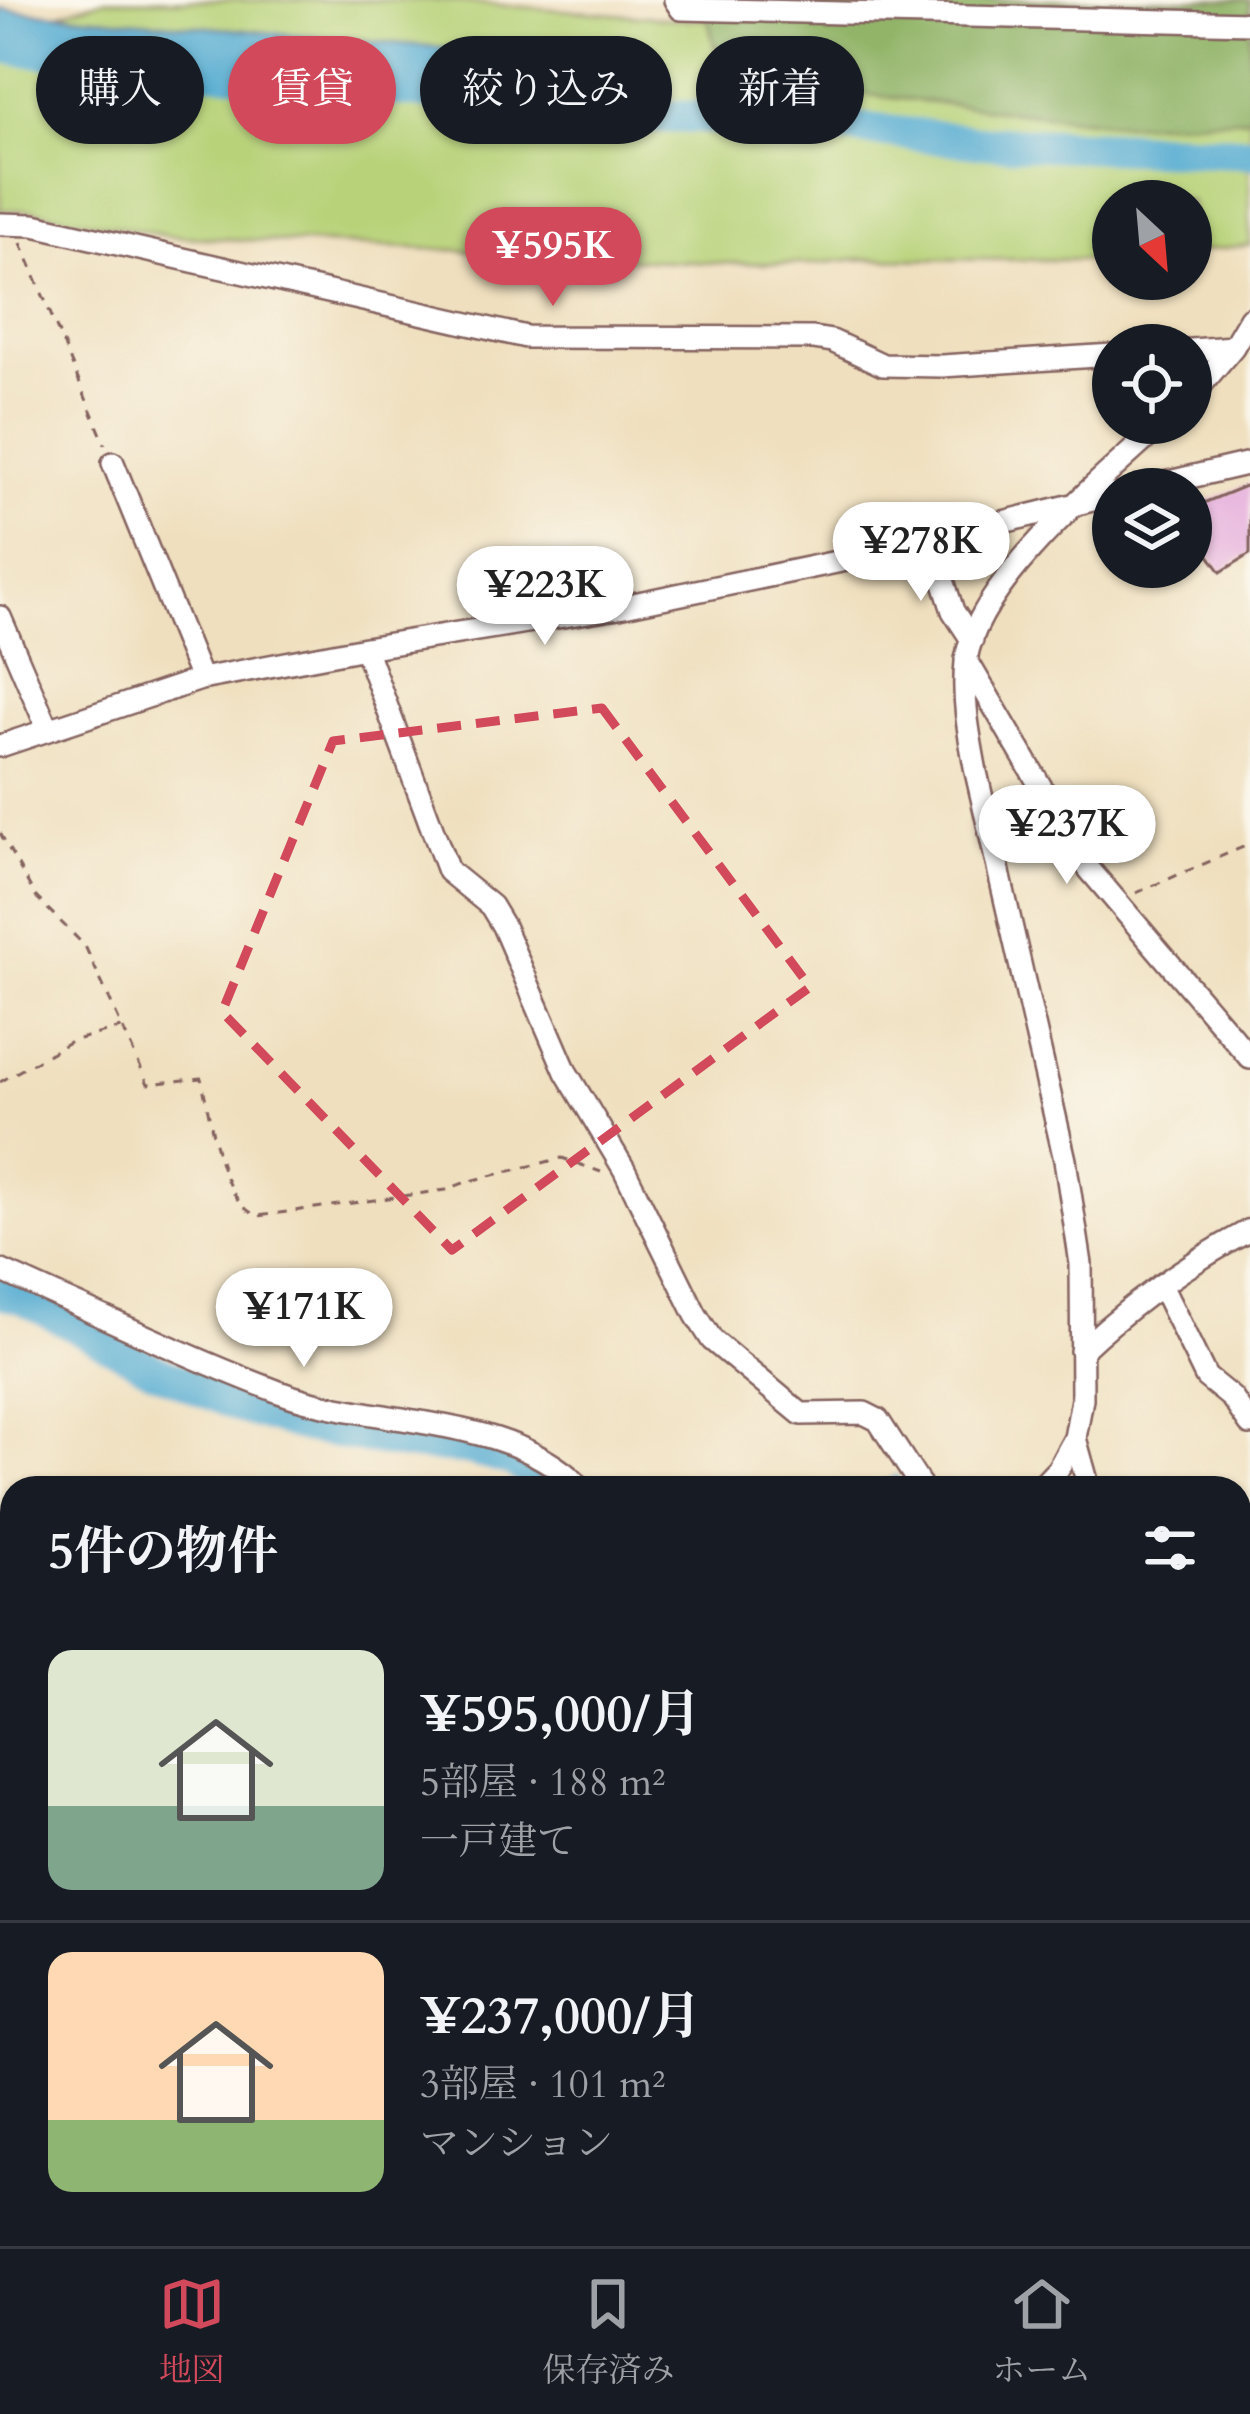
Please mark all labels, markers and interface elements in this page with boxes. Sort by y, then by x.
chip: 購入 [36,36,204,144]
chip: 賃貸 [228,36,396,144]
chip: 絞り込み [420,36,672,144]
chip: 新着 [696,36,864,144]
north arrow [1092,180,1212,300]
map controls [1092,180,1212,588]
pin: ¥595K [469,207,637,309]
text: ¥595K [492,219,614,272]
button: locate [1092,324,1212,444]
button: layers [1092,468,1212,588]
pin: ¥278K [837,502,1005,604]
text: ¥278K [860,514,982,567]
pin: ¥223K [461,546,629,648]
text: ¥223K [484,558,606,611]
pin: ¥237K [983,785,1151,887]
text: ¥237K [1006,797,1128,850]
pin: ¥171K [220,1268,388,1370]
text: ¥171K [243,1280,365,1333]
icon: filters [1137,1515,1203,1581]
text: 5件の物件 [48,1517,278,1587]
text: ¥595,000/月 [420,1680,701,1750]
icon: home [144,1698,288,1842]
text: 5部屋 · 188 m² [420,1756,665,1809]
text: 一戸建て [420,1815,576,1868]
text: ¥237,000/月 [420,1982,701,2052]
icon: home [144,2000,288,2144]
text: 3部屋 · 101 m² [420,2058,665,2111]
text: マンション [420,2117,613,2170]
tab: 地図 [159,2271,225,2393]
tab: 保存済み [542,2271,674,2393]
tab: ホーム [992,2271,1091,2393]

